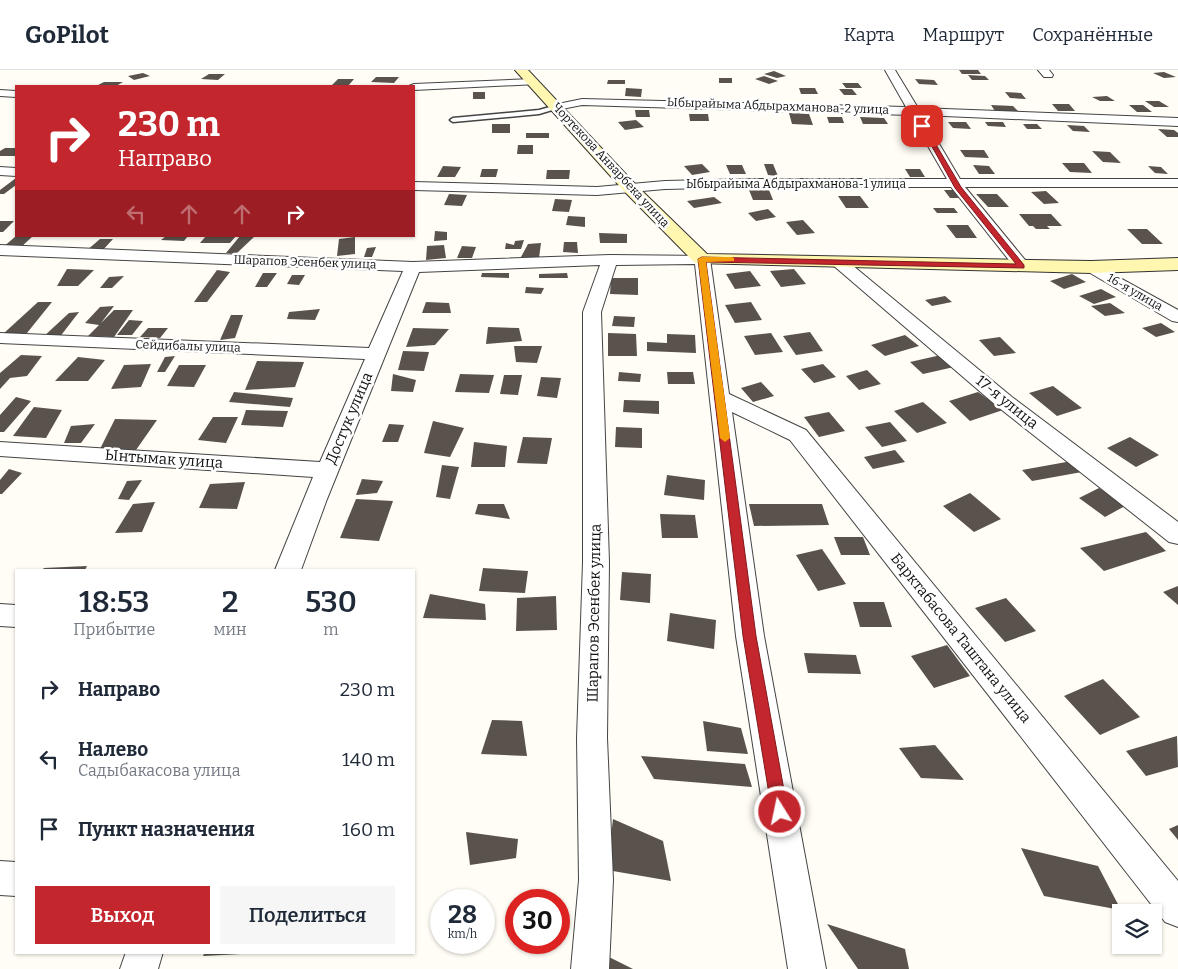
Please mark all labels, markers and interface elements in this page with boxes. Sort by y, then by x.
text: GoPilot [25,21,109,49]
text: Карта [844,24,895,46]
text: Маршрут [923,24,1004,46]
text: Сохранённые [1032,24,1153,46]
street label: Ыбырайыма Абдырахманова-2 улица [667,95,890,117]
street label: Чортекова Анварбека улица [550,100,673,230]
text: 230 m [118,103,220,145]
icon: right [35,105,100,170]
pin [901,105,943,147]
icon: arrive [908,112,936,140]
text: Направо [118,145,212,172]
street label: Ыбырайыма Абдырахманова-1 улица [686,177,907,191]
icon: left [122,200,150,228]
icon: ahead [175,200,203,228]
icon: ahead [228,200,256,228]
icon: right [281,200,309,228]
street label: Шарапов Эсенбек улица [233,253,377,272]
street label: 16-я улица [1105,270,1166,314]
street label: Сейдибалы улица [135,337,241,355]
street label: Достук улица [322,369,376,467]
street label: 17-я улица [972,371,1042,433]
street label: Ынтымак улица [104,446,224,472]
street label: Шарапов Эсенбек улица [583,523,605,703]
street label: Барктабасова Таштана улица [887,549,1035,727]
text: 18:53 [79,584,149,620]
text: 2 [222,584,238,620]
text: 530 [305,584,357,620]
text: Прибытие [73,620,155,639]
text: мин [213,620,247,639]
text: m [323,620,338,639]
icon: right [35,675,63,703]
text: Направо [78,678,160,701]
text: 230 m [340,678,395,701]
text: Налево [78,738,148,761]
icon: left [35,745,63,773]
text: 140 m [342,748,395,771]
text: Садыбакасова улица [78,761,240,780]
position arrow [753,785,805,837]
icon: arrive [35,815,63,843]
text: Пункт назначения [78,818,255,841]
text: 160 m [342,818,395,841]
button: Выход [35,886,210,944]
button: Поделиться [220,886,395,944]
speed limit sign: 30 [505,889,570,954]
text: 28 [448,900,477,930]
map controls [1112,904,1162,954]
button: layers [1112,904,1162,954]
text: km/h [448,927,477,941]

